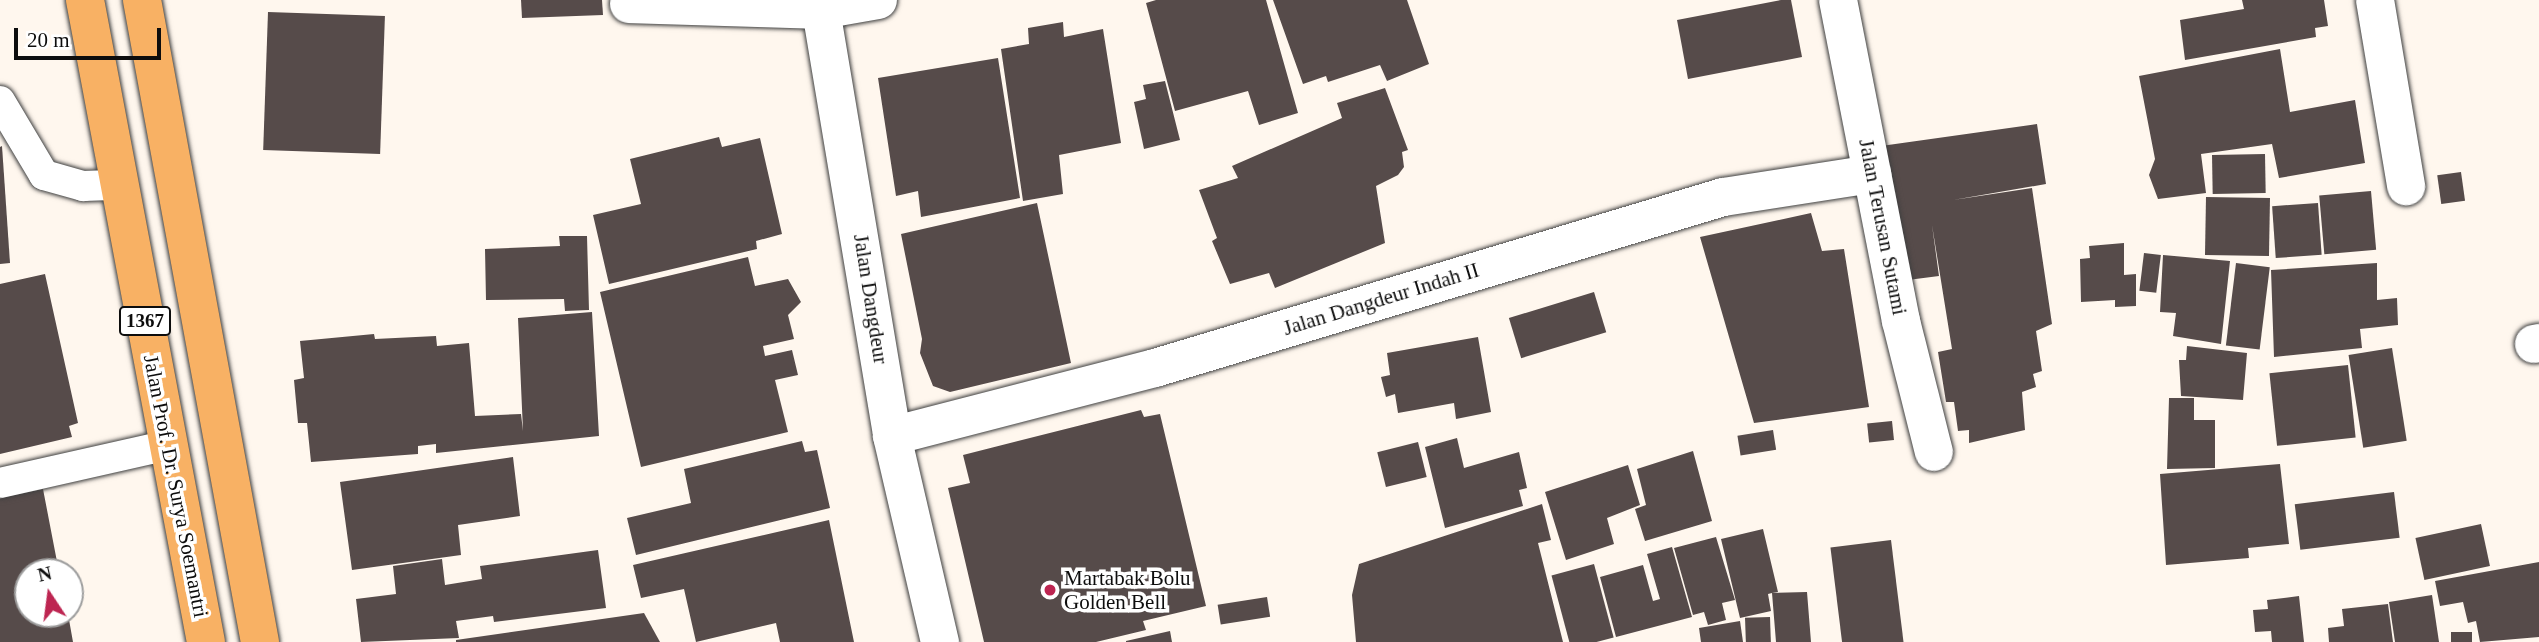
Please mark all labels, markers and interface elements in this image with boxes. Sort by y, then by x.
scale bar [18,14,164,58]
text: 20 m [27,28,70,52]
street label: Jalan Terusan Sutami [1854,137,1912,317]
street label: Jalan Dangdeur [848,232,894,366]
street label: Jalan Dangdeur Indah II [1280,257,1482,341]
road number: 1367 [119,306,171,336]
street label: Jalan Prof. Dr. Surya Soemantri [138,352,214,620]
north arrow [14,558,84,628]
text: N [36,562,54,586]
place label: Martabak Bolu Golden Bell [1064,565,1191,615]
marker: Martabak Bolu Golden Bell [1042,582,1058,598]

